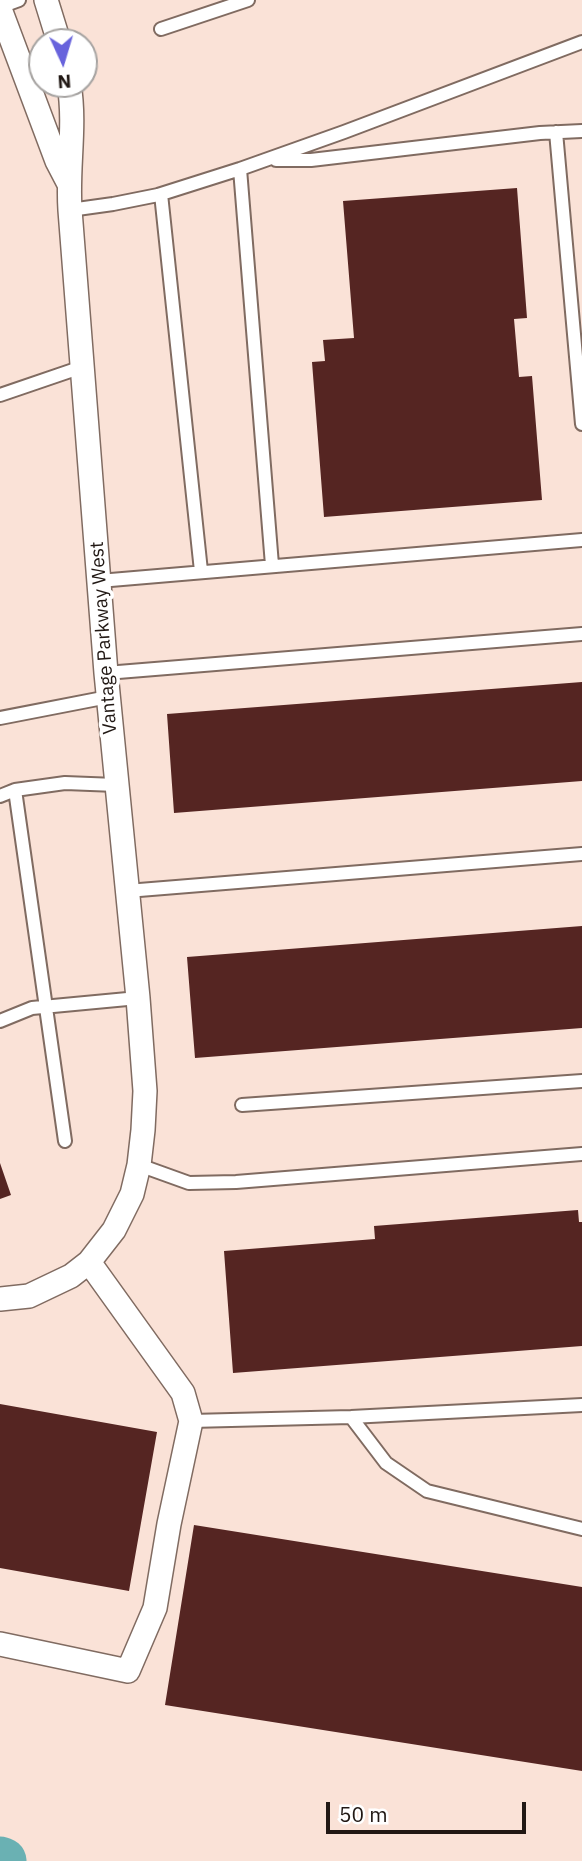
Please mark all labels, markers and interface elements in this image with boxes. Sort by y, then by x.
north arrow [28,28,98,98]
text: N [57,70,72,94]
street label: Vantage Parkway West [86,541,122,735]
scale bar [330,1787,530,1831]
text: 50 m [339,1800,388,1828]

